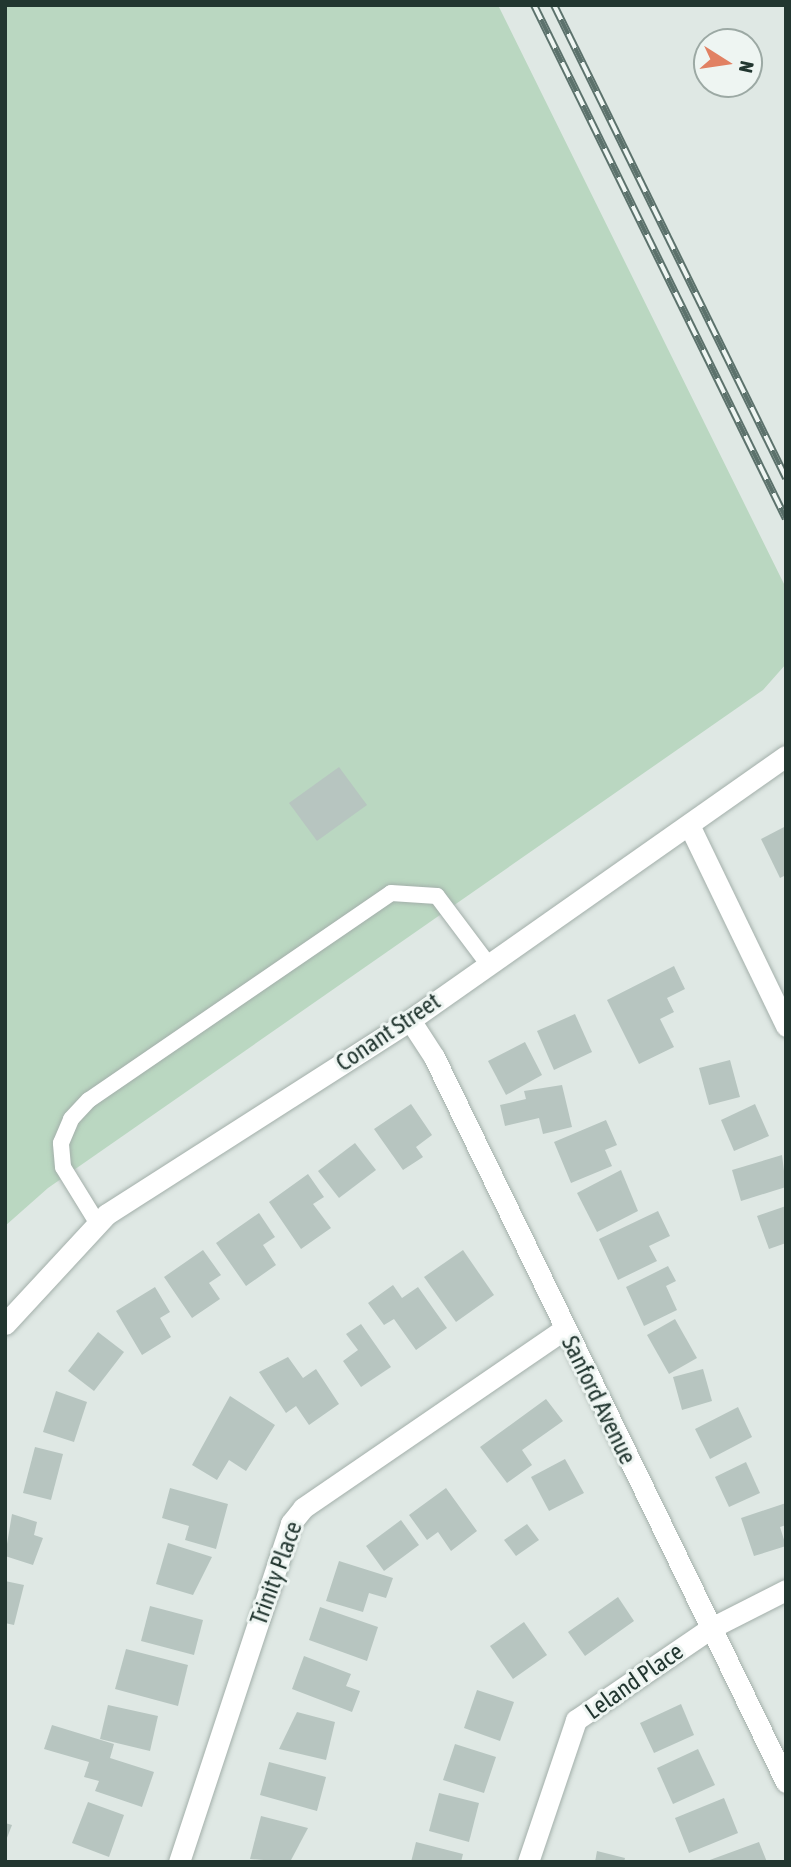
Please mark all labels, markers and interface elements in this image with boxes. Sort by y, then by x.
north arrow [693,28,763,98]
text: N [735,59,759,75]
street label: Conant Street [330,987,446,1077]
street label: Sanford Avenue [556,1331,642,1469]
street label: Trinity Place [244,1517,308,1629]
street label: Leland Place [579,1637,689,1725]

